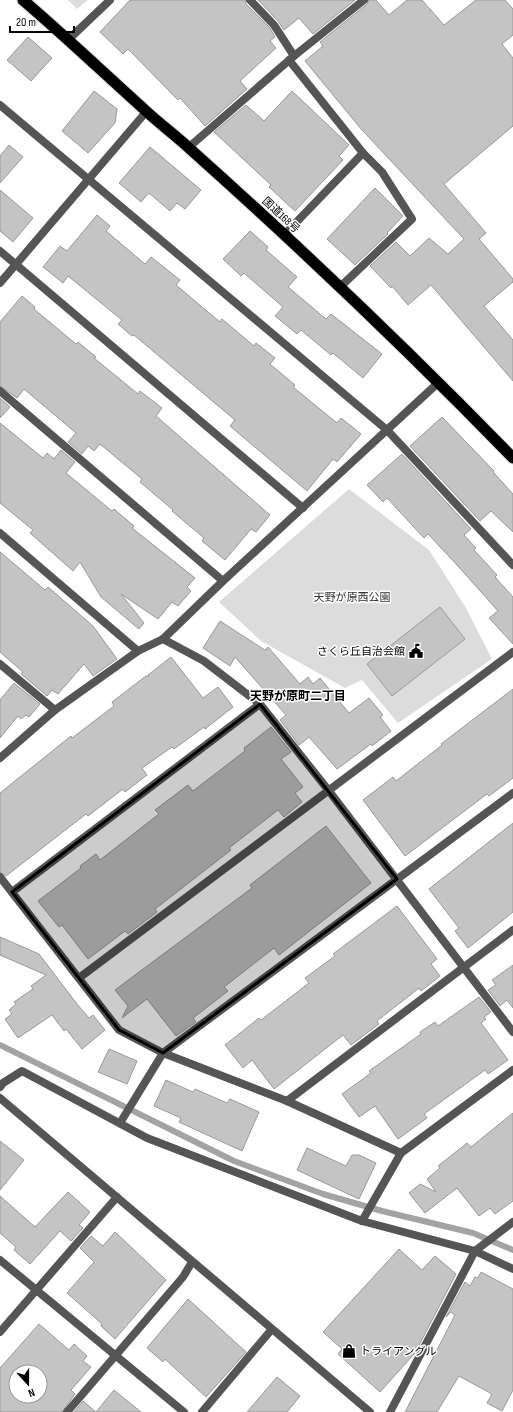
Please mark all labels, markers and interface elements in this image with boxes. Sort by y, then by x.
scale bar [10,8,74,34]
text: 20 m [16,15,36,30]
street label: 国道168号 [260,194,302,236]
park label: 天野が原西公園 [314,591,391,604]
public building icon: さくら丘自治会館 [408,643,424,659]
place label: さくら丘自治会館 [317,645,405,658]
district label: 天野が原町二丁目 [250,689,346,704]
shop icon: トライアングル [341,1343,357,1359]
place label: トライアングル [360,1345,437,1358]
north arrow [8,1364,48,1404]
text: N [26,1386,36,1400]

